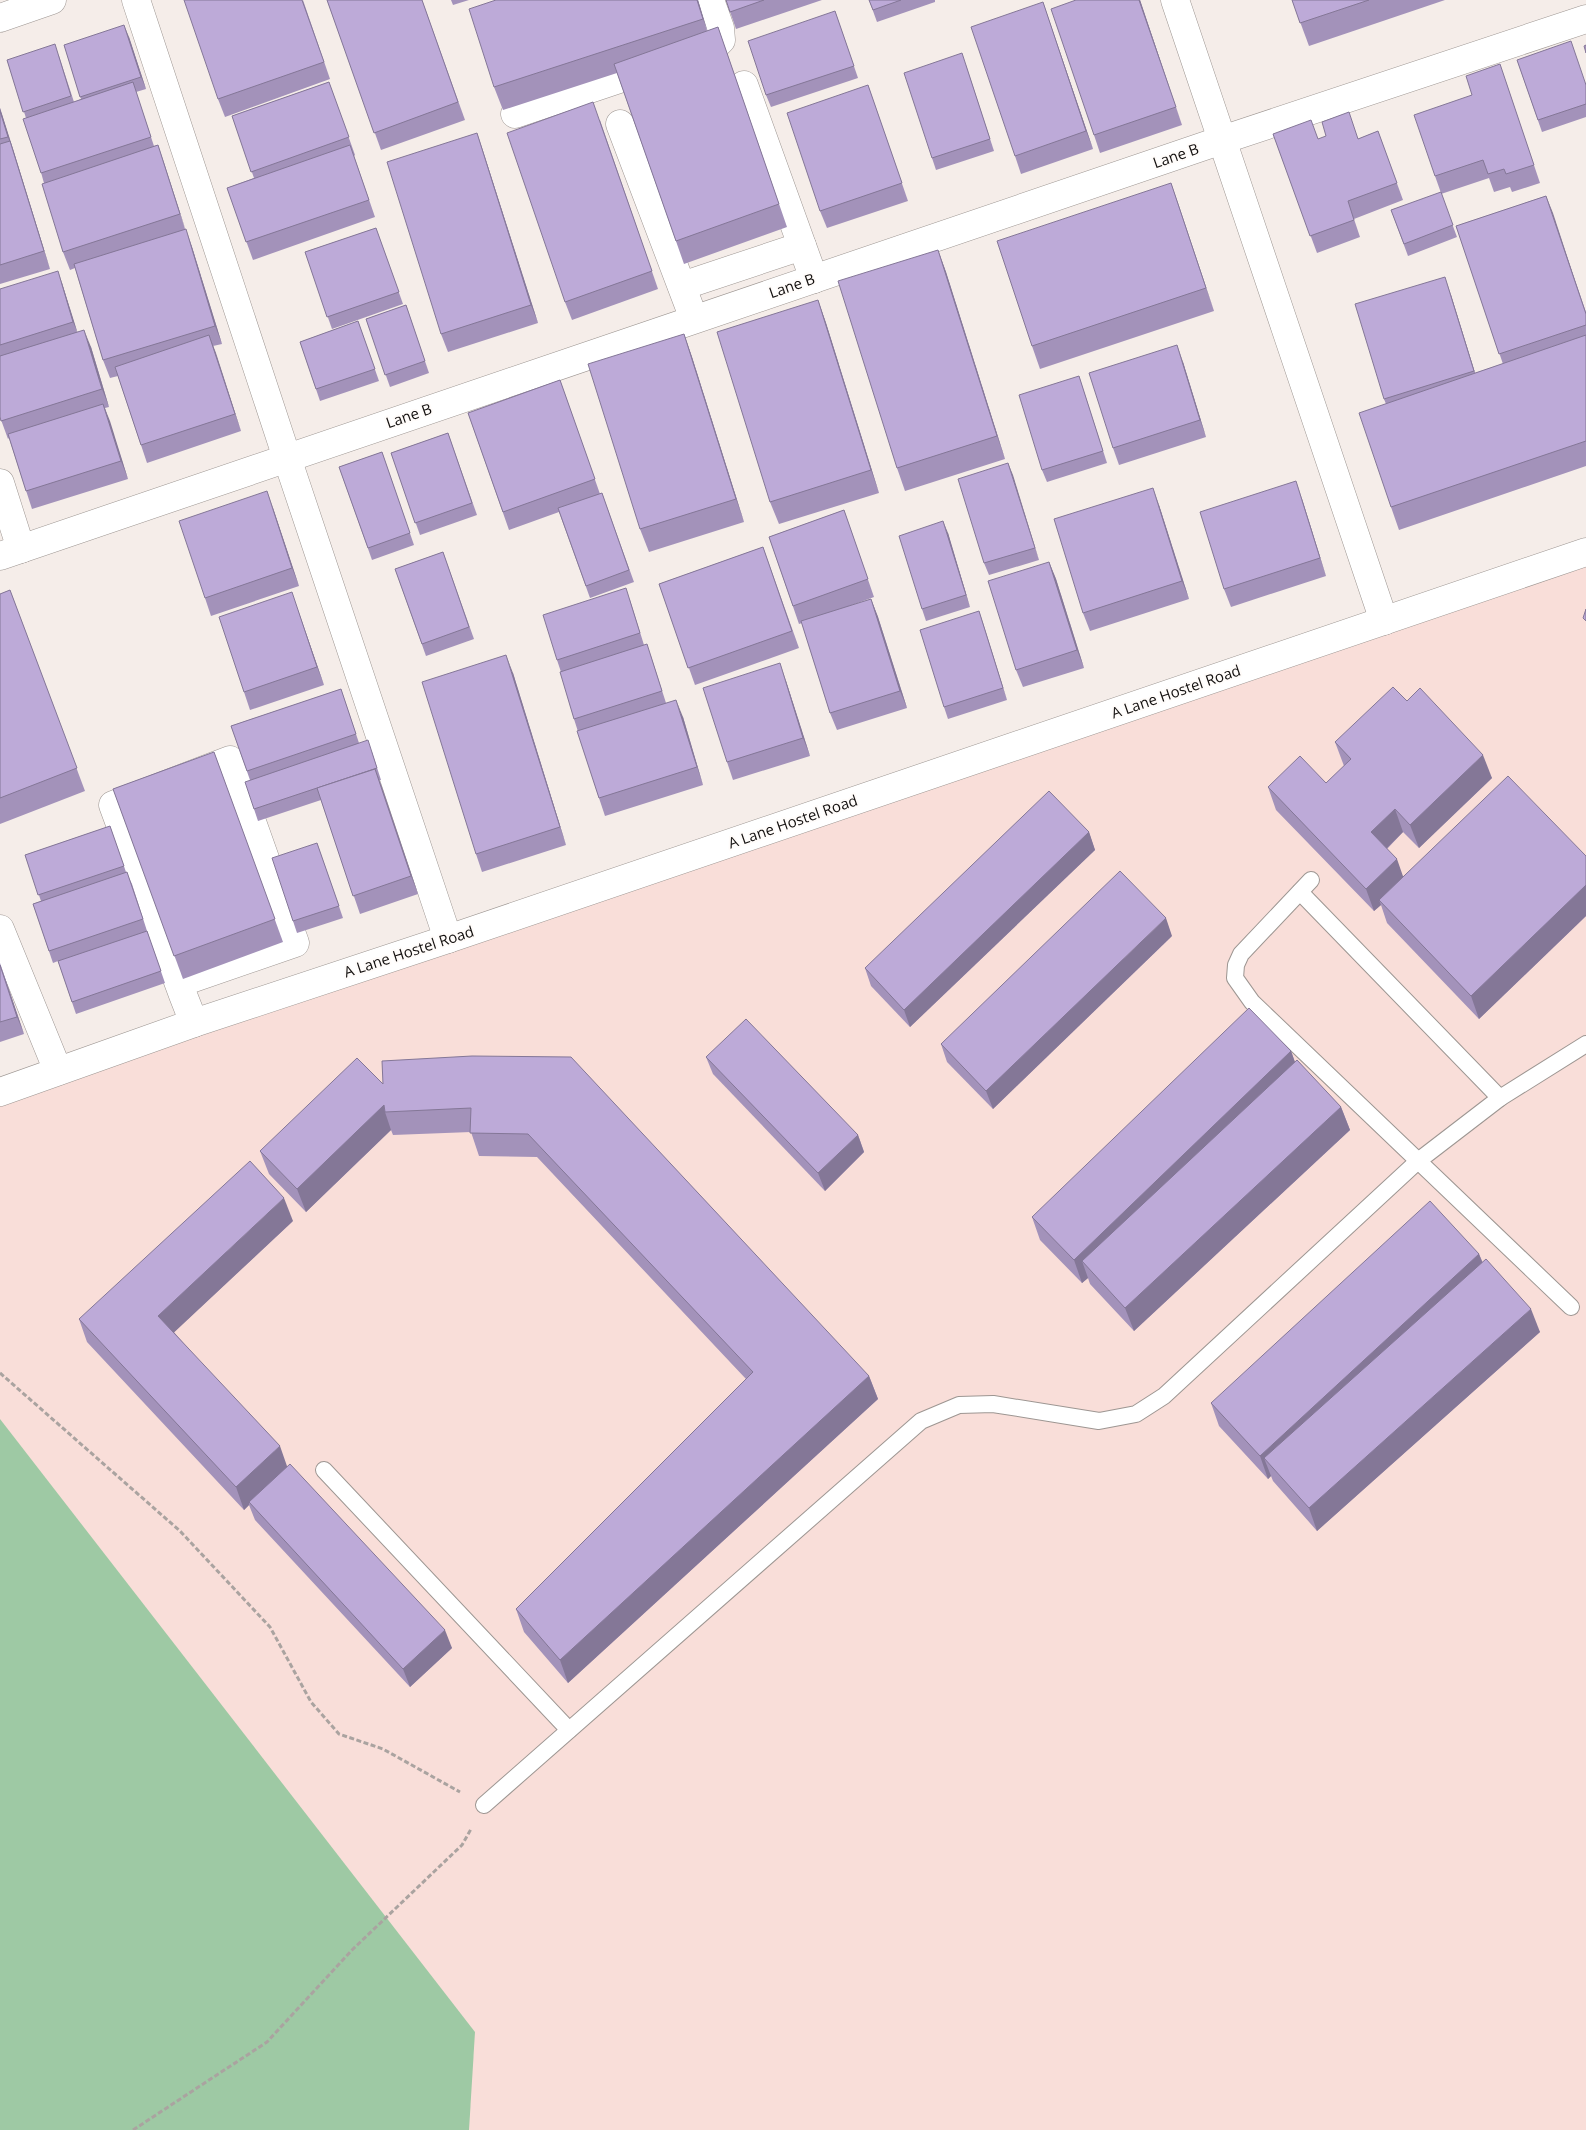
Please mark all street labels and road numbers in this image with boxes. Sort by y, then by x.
street label: Lane B [1150,138,1201,172]
street label: Lane B [766,268,817,302]
street label: Lane B [383,398,434,432]
street label: A Lane Hostel Road [1108,660,1243,723]
street label: A Lane Hostel Road [725,790,860,853]
street label: A Lane Hostel Road [341,921,476,982]

